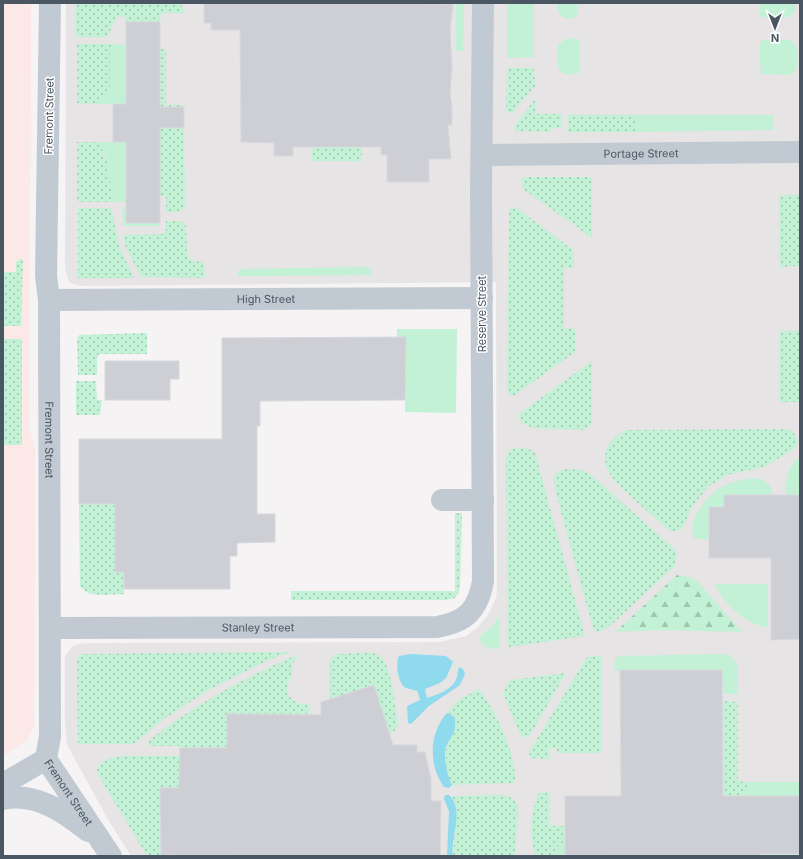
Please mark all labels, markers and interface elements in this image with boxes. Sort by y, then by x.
north arrow [755,8,795,48]
text: N [771,31,779,45]
street label: Fremont Street [41,77,57,155]
street label: Portage Street [603,146,679,161]
street label: Reserve Street [475,275,489,352]
street label: High Street [237,292,296,306]
street label: Fremont Street [42,401,56,479]
street label: Stanley Street [222,620,295,635]
street label: Fremont Street [41,757,96,829]

